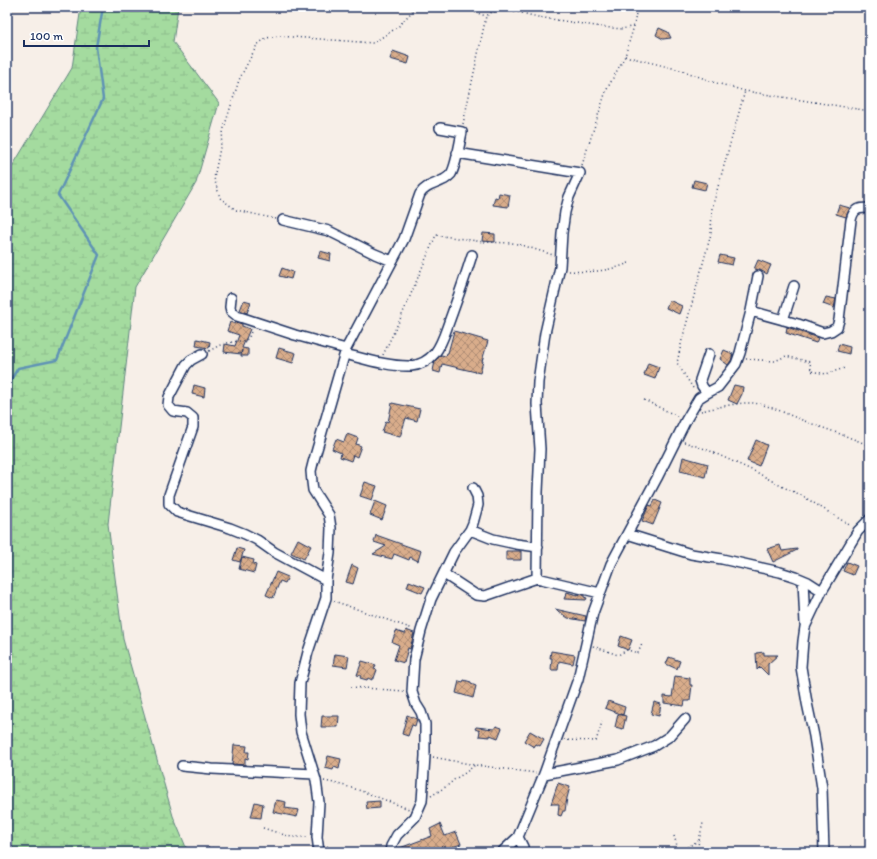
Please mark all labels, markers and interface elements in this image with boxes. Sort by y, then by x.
scale bar [24,22,149,48]
text: 100 m [30,29,63,43]

